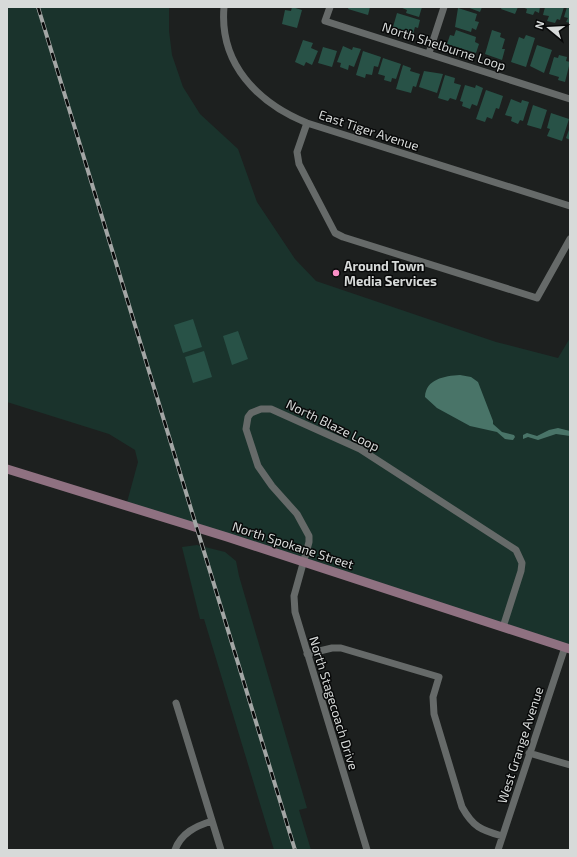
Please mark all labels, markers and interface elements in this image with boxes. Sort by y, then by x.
north arrow [529,8,569,48]
street label: North Shelburne Loop [380,18,508,74]
text: N [532,19,546,31]
street label: East Tiger Avenue [317,106,421,154]
place label: Around Town Media Services [344,258,437,289]
marker: Around Town Media Services [331,268,341,278]
street label: North Blaze Loop [284,396,382,454]
street label: North Spokane Street [230,518,356,572]
street label: North Stagecoach Drive [306,634,362,772]
street label: West Grange Avenue [494,685,546,805]

